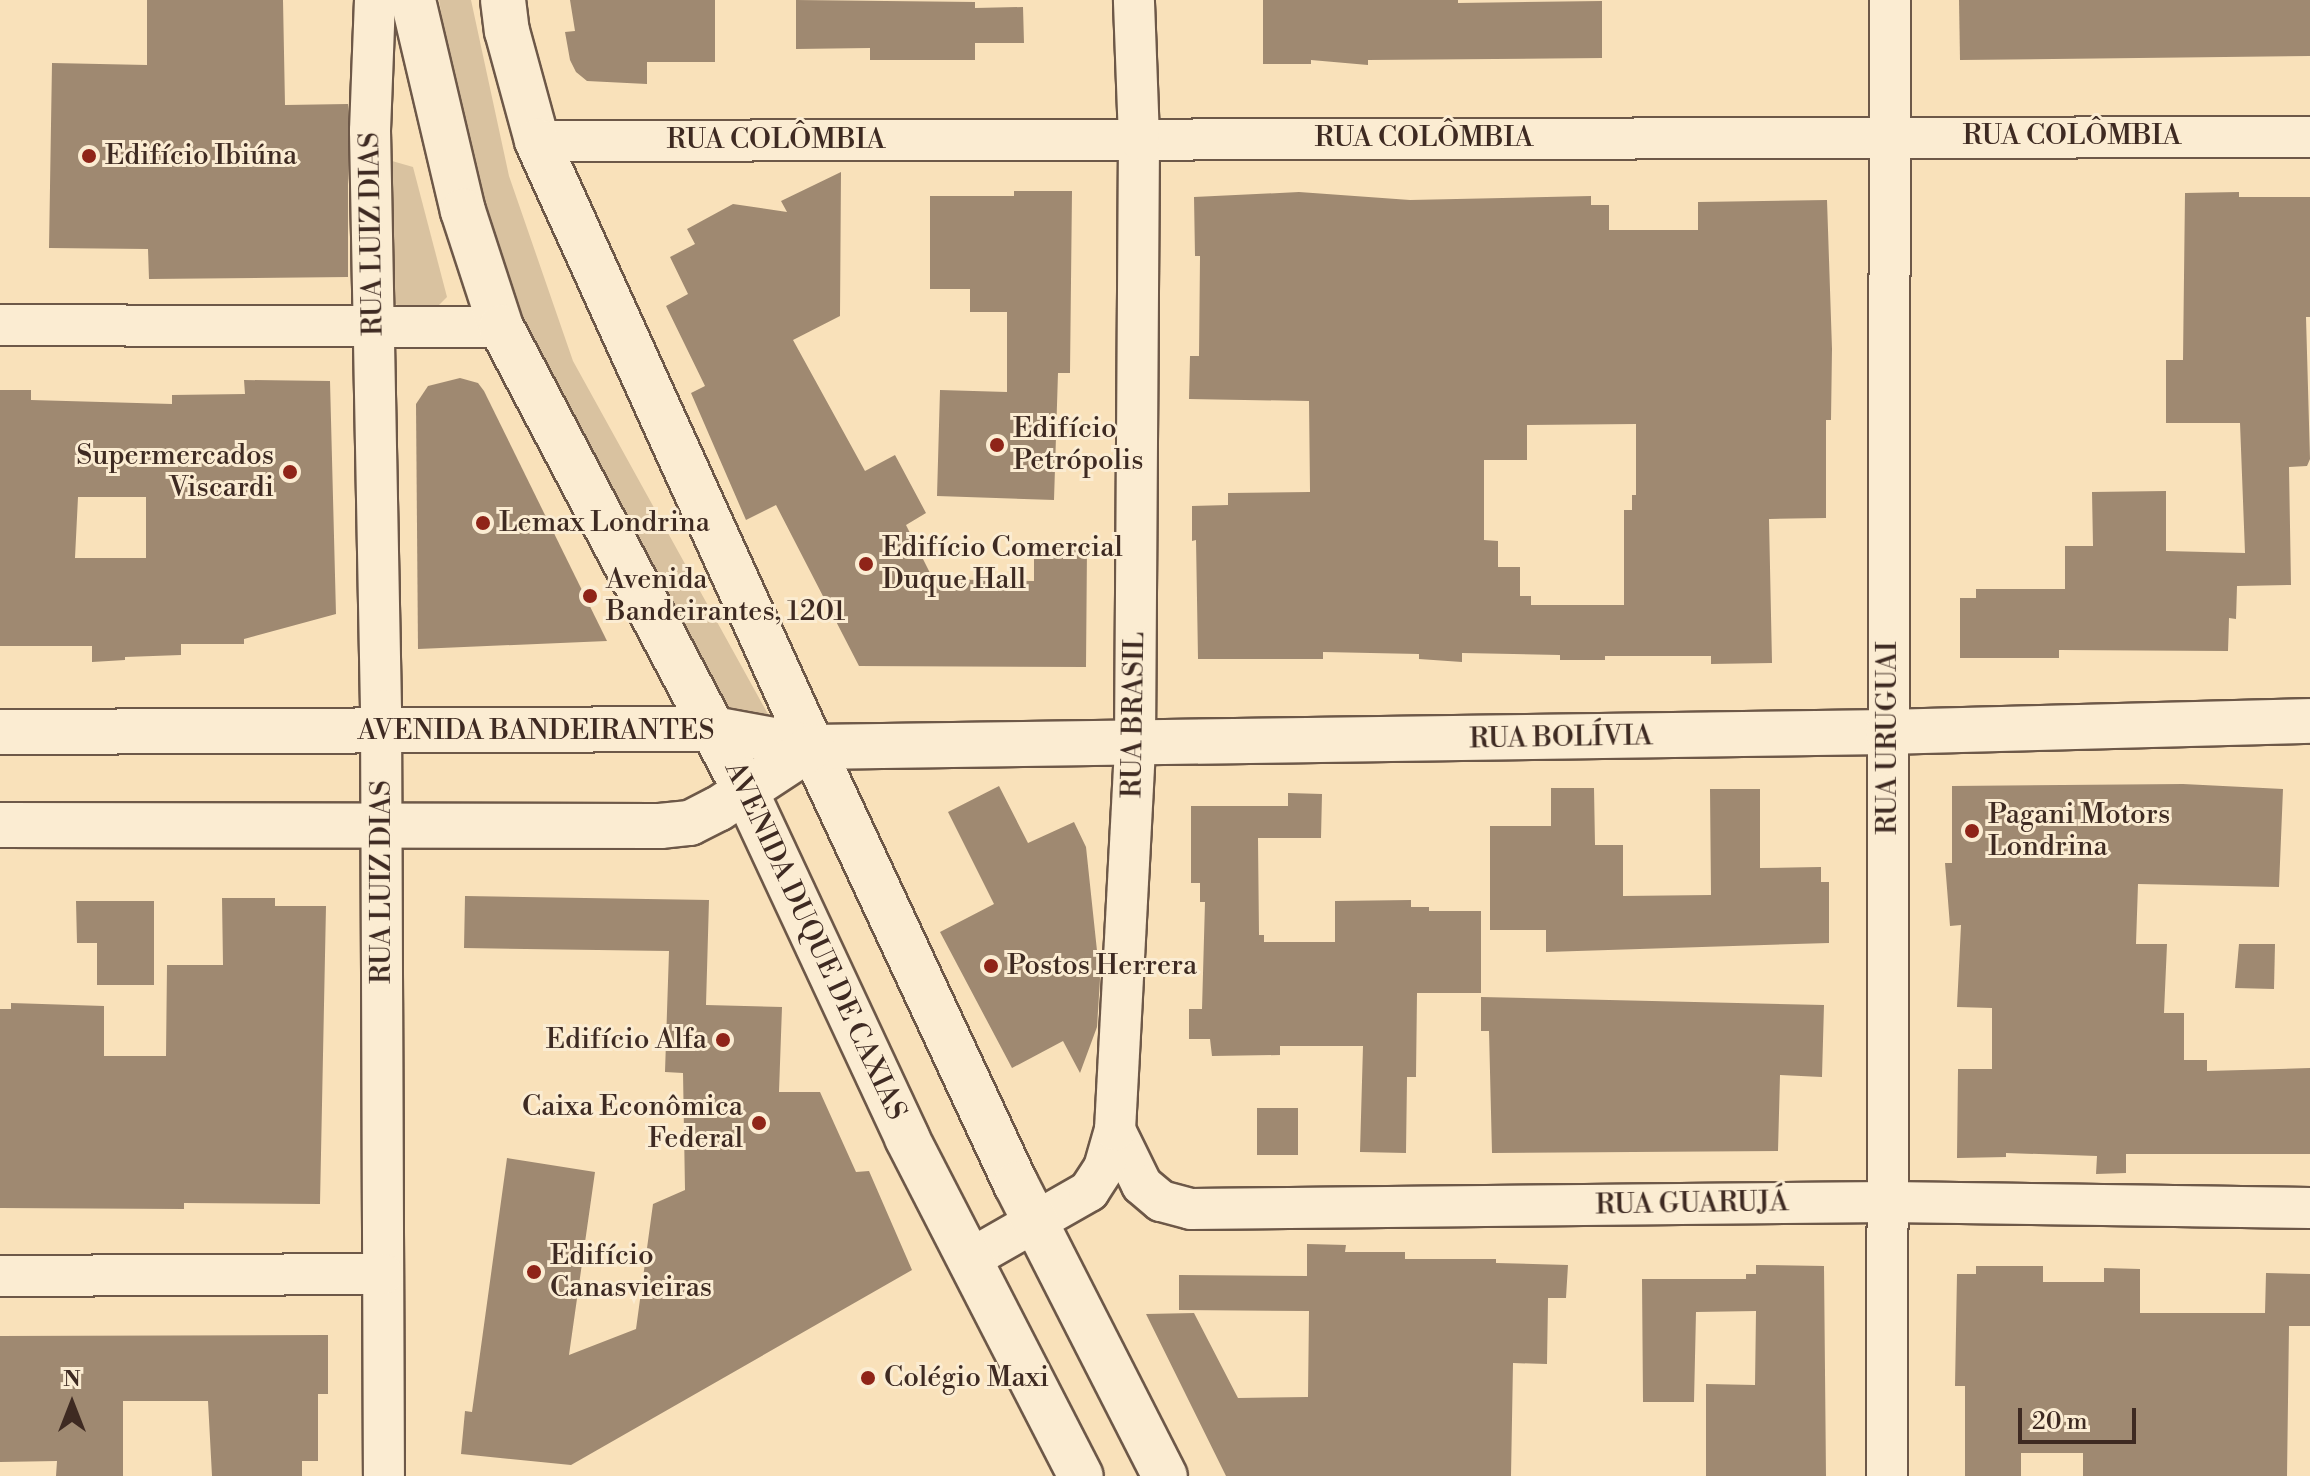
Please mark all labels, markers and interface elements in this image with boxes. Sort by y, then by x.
street label: RUA COLÔMBIA [1963,119,2181,153]
street label: RUA COLÔMBIA [1315,121,1533,155]
street label: RUA COLÔMBIA [667,123,885,157]
street label: RUA LUIZ DIAS [353,132,391,336]
place label: Edifício Ibiúna [105,139,297,173]
marker: Edifício Ibiúna [80,147,98,165]
place label: Edifício Petrópolis [1013,412,1144,478]
marker: Edifício Petrópolis [988,436,1006,454]
place label: Supermercados Viscardi [76,439,274,505]
marker: Supermercados Viscardi [281,463,299,481]
place label: Lemax Londrina [499,506,710,540]
marker: Lemax Londrina [474,514,492,532]
place label: Edifício Comercial Duque Hall [882,531,1123,597]
marker: Edifício Comercial Duque Hall [857,555,875,573]
place label: Avenida Bandeirantes, 1201 [606,563,845,629]
marker: Avenida Bandeirantes, 1201 [581,587,599,605]
street label: RUA BRASIL [1116,632,1152,798]
street label: RUA URUGUAI [1871,641,1905,835]
street label: AVENIDA BANDEIRANTES [357,714,715,748]
street label: RUA BOLÍVIA [1469,720,1653,756]
street label: AVENIDA DUQUE DE CAXIAS [717,757,913,1125]
street label: RUA LUIZ DIAS [365,780,399,984]
place label: Pagani Motors Londrina [1988,798,2170,864]
marker: Pagani Motors Londrina [1963,822,1981,840]
place label: Postos Herrera [1007,949,1197,983]
marker: Postos Herrera [982,957,1000,975]
place label: Edifício Alfa [546,1023,707,1057]
marker: Edifício Alfa [714,1031,732,1049]
place label: Caixa Econômica Federal [522,1090,743,1156]
marker: Caixa Econômica Federal [750,1114,768,1132]
street label: RUA GUARUJÁ [1595,1186,1789,1222]
place label: Edifício Canasvieiras [550,1239,712,1305]
marker: Edifício Canasvieiras [525,1263,543,1281]
place label: Colégio Maxi [884,1361,1049,1395]
north arrow [32,1364,112,1444]
text: N [63,1366,81,1393]
marker: Colégio Maxi [859,1369,877,1387]
scale bar [2022,1392,2140,1442]
text: 20 m [2032,1407,2088,1437]

